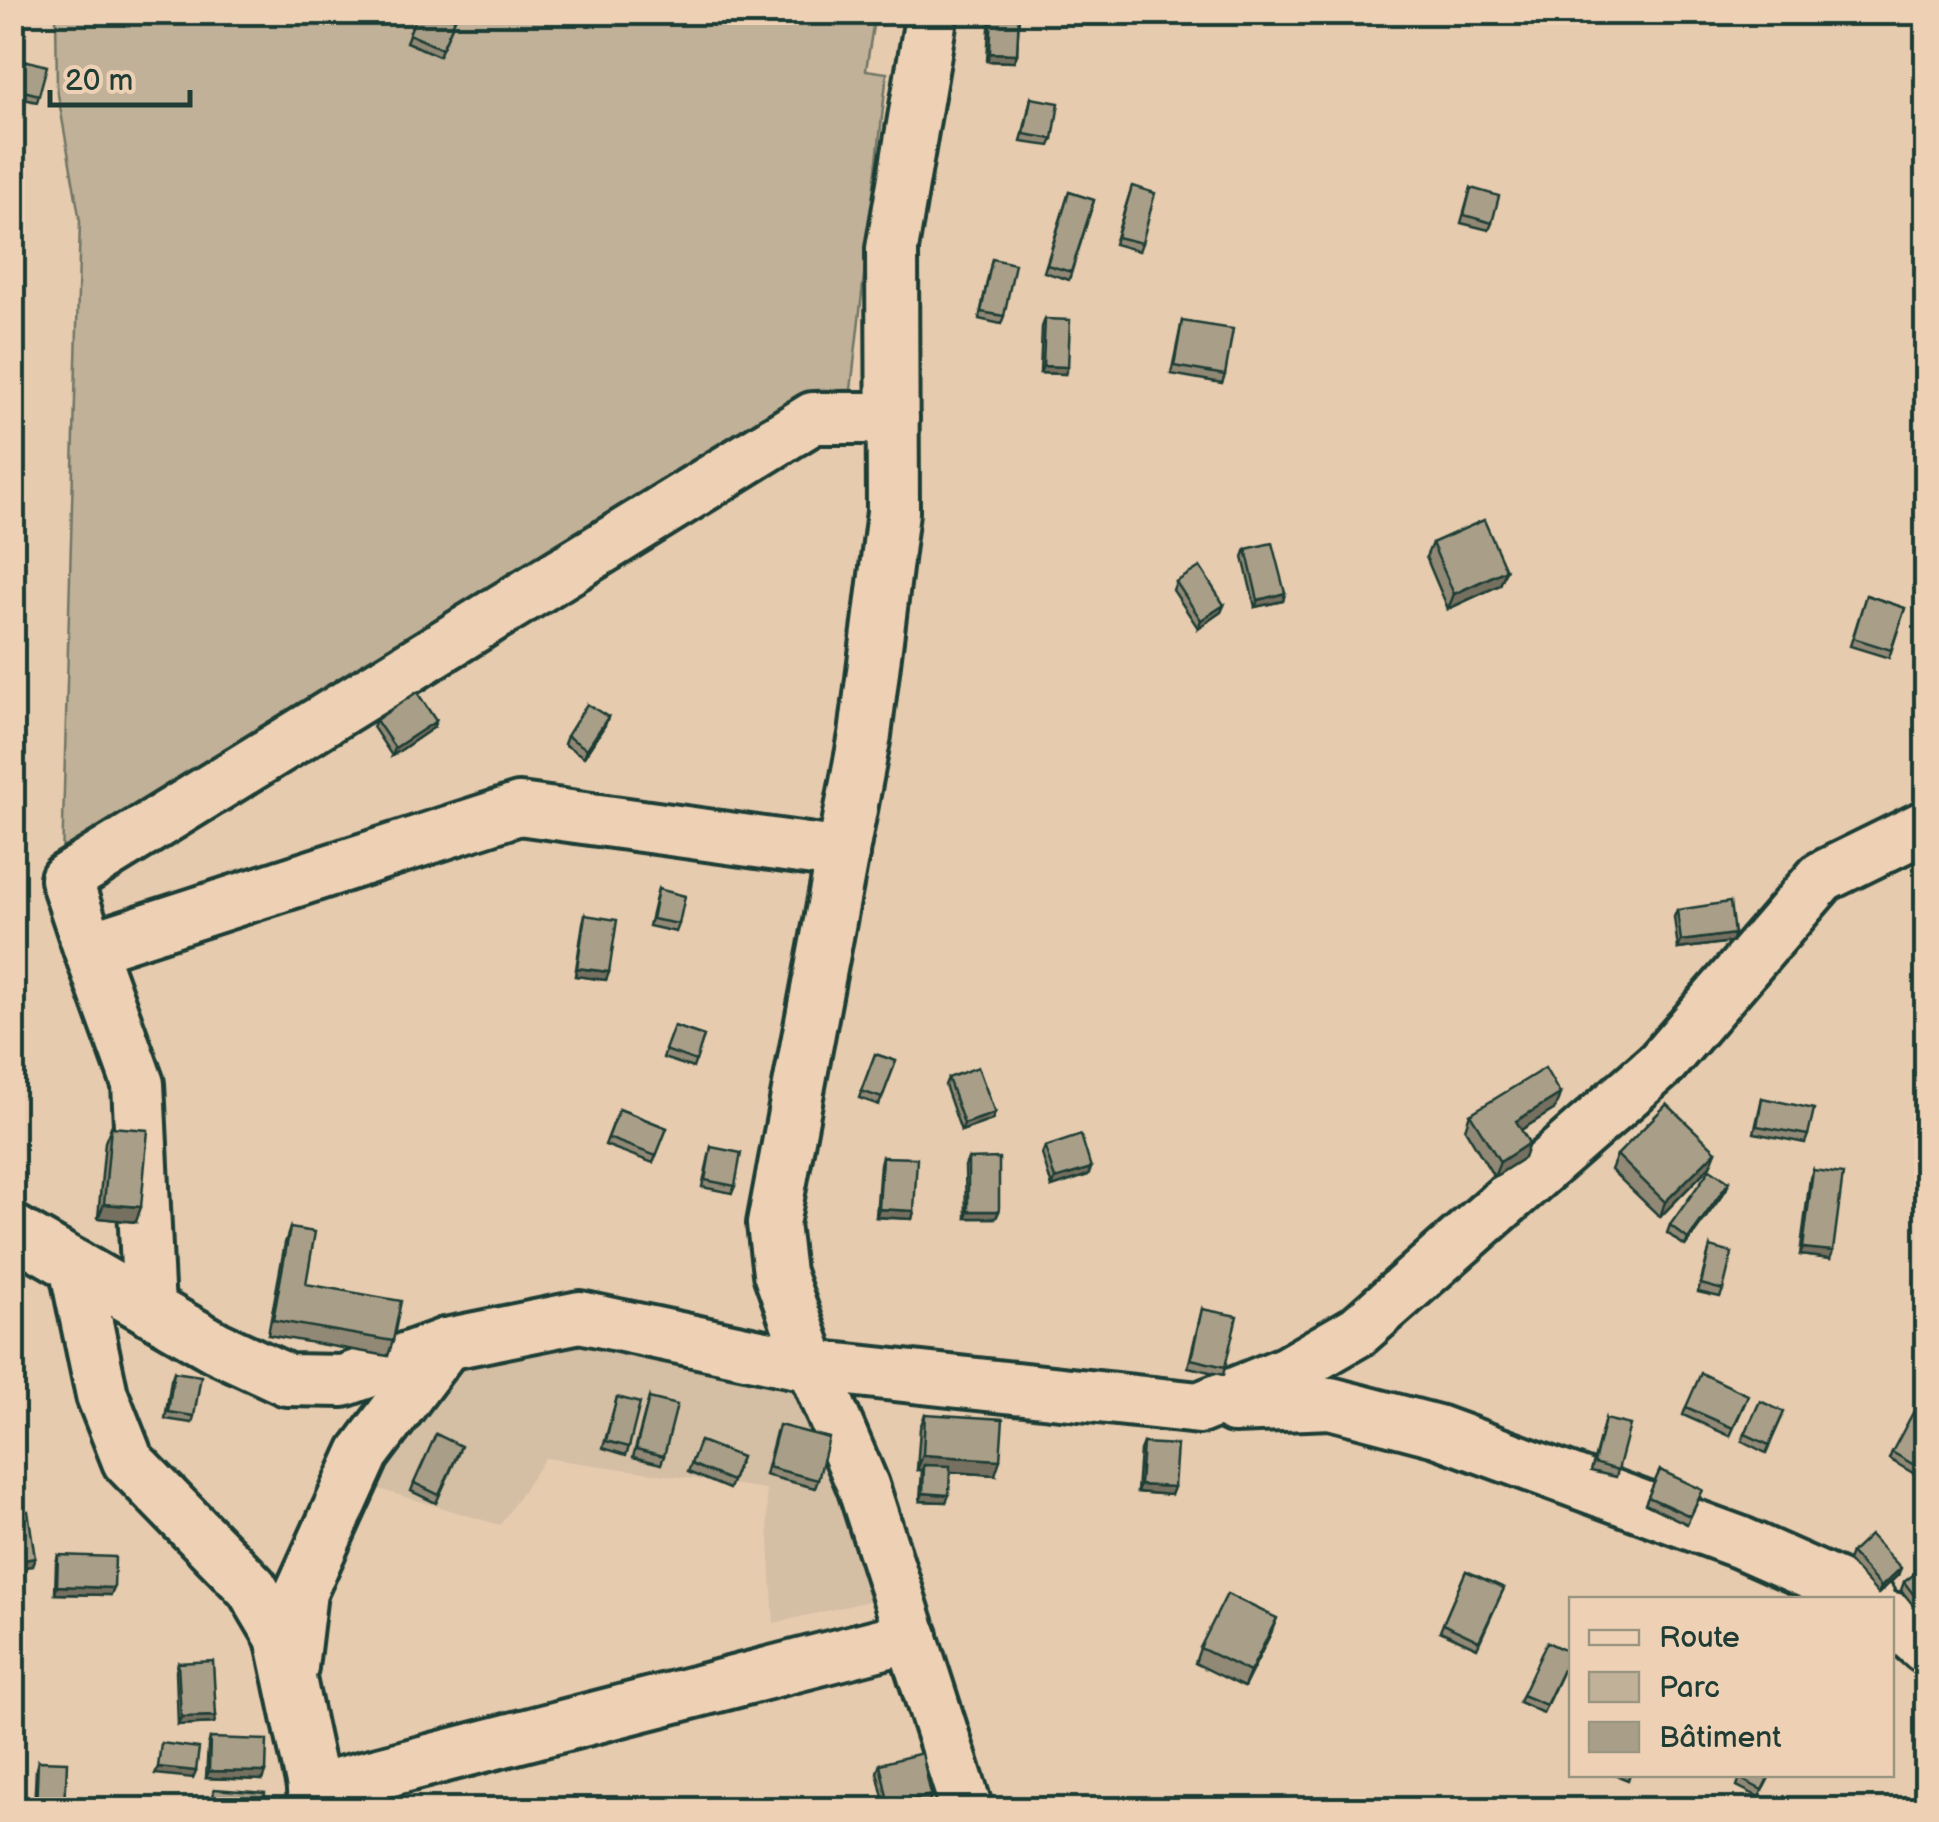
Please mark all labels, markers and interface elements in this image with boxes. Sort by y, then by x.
scale bar [50,45,190,107]
text: 20 m [65,63,133,99]
legend [1569,1597,1894,1777]
text: Route [1659,1620,1740,1656]
text: Parc [1659,1670,1720,1706]
text: Bâtiment [1659,1720,1782,1756]

